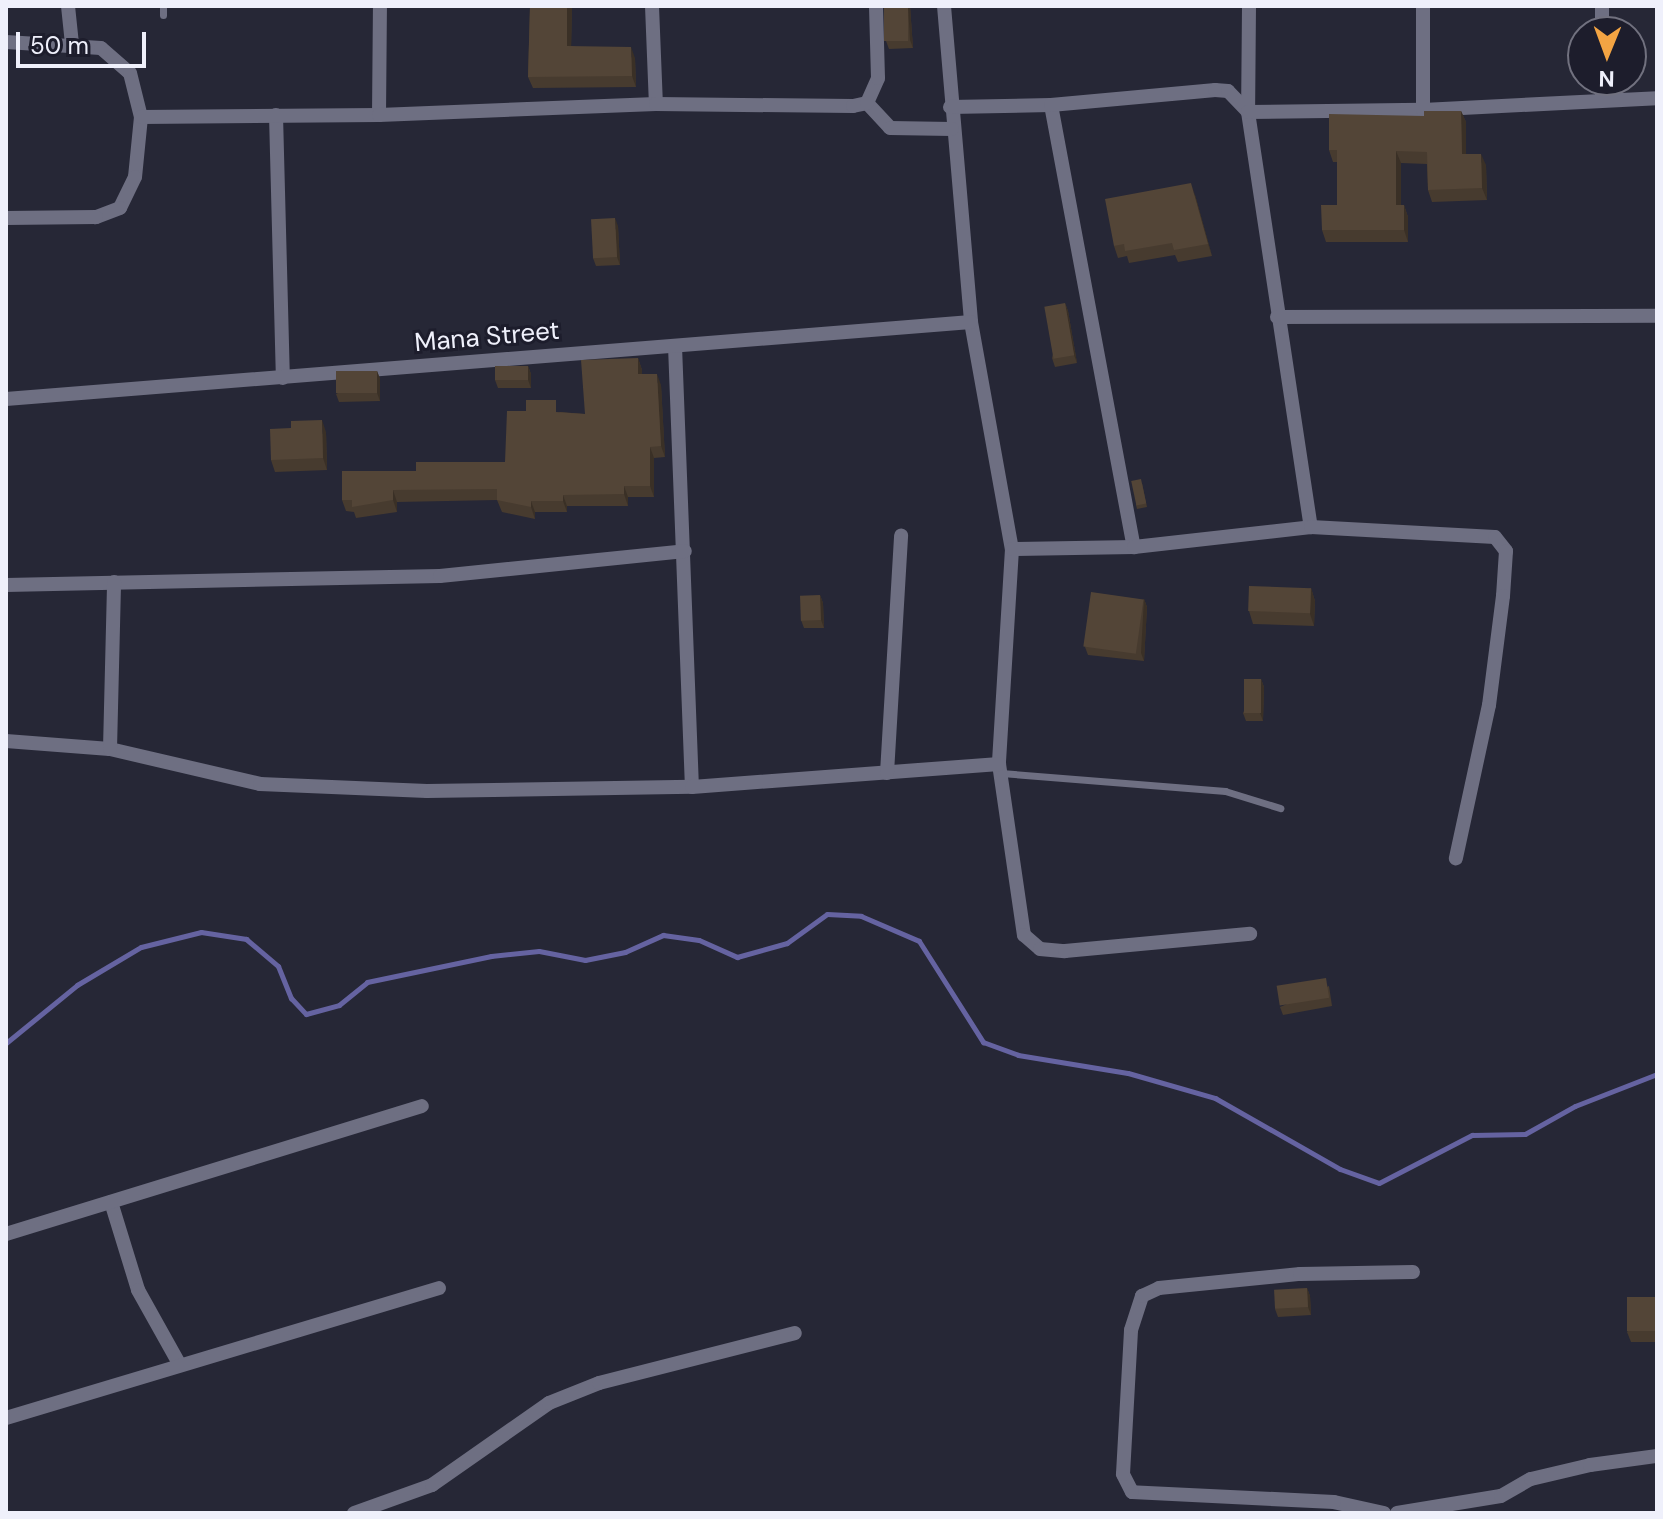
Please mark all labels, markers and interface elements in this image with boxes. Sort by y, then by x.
scale bar [20,16,150,66]
north arrow [1567,16,1647,96]
text: 50 m [30,30,89,61]
text: N [1598,64,1615,93]
street label: Mana Street [413,315,561,359]

